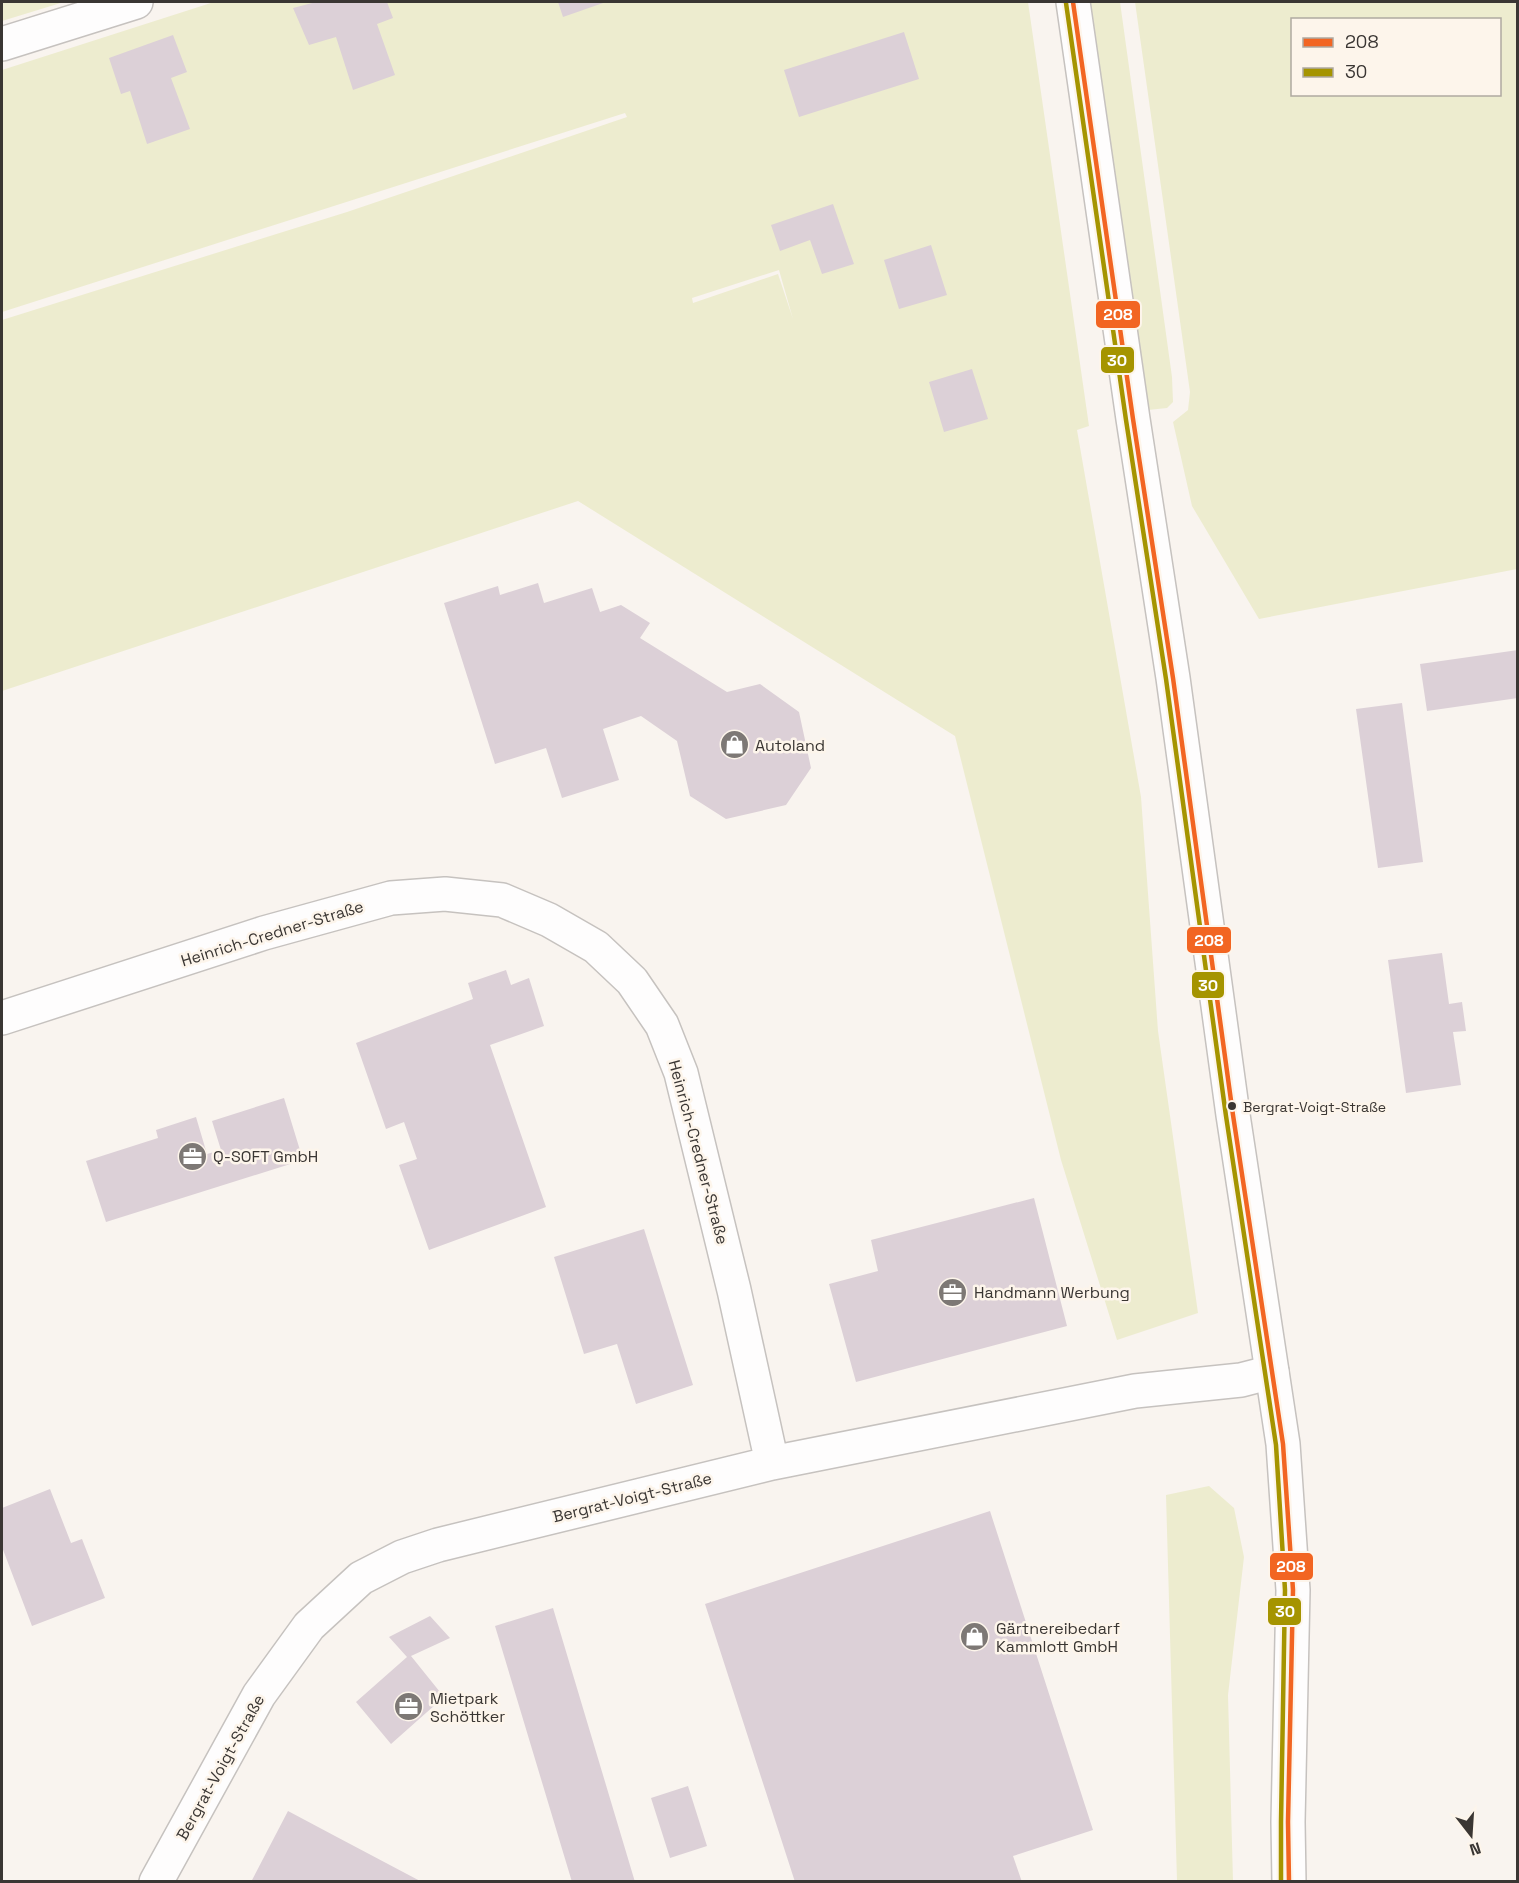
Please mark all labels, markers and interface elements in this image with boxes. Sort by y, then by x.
legend [1291,18,1501,96]
text: 208 [1345,30,1379,53]
text: 30 [1345,60,1367,83]
line badge: 208 [1095,300,1141,329]
text: 208 [1103,304,1133,325]
line badge: 30 [1100,346,1135,374]
text: 30 [1107,350,1127,371]
shop icon: Autoland [718,729,750,761]
place label: Autoland [755,735,825,756]
street label: Heinrich-Credner-Straße [178,896,366,971]
line badge: 208 [1186,926,1232,954]
text: 208 [1194,930,1224,951]
line badge: 30 [1191,971,1225,999]
text: 30 [1198,975,1218,996]
street label: Heinrich-Credner-Straße [664,1058,733,1247]
place label: Bergrat-Voigt-Straße [1243,1098,1386,1116]
marker: Bergrat-Voigt-Straße [1226,1100,1238,1112]
office icon: Q-SOFT GmbH [176,1140,208,1172]
place label: Q-SOFT GmbH [213,1146,318,1167]
office icon: Handmann Werbung [937,1276,969,1308]
place label: Handmann Werbung [974,1282,1130,1303]
street label: Bergrat-Voigt-Straße [550,1468,714,1527]
line badge: 208 [1269,1552,1314,1581]
text: 208 [1276,1556,1306,1577]
line badge: 30 [1267,1597,1302,1626]
text: 30 [1275,1601,1295,1622]
place label: Gärtnereibedarf Kammlott GmbH [996,1618,1120,1657]
shop icon: Gärtnereibedarf Kammlott GmbH [959,1621,991,1653]
place label: Mietpark Schöttker [430,1688,505,1727]
street label: Bergrat-Voigt-Straße [172,1691,269,1844]
office icon: Mietpark Schöttker [393,1691,425,1723]
north arrow [1441,1805,1501,1865]
text: N [1467,1837,1483,1860]

